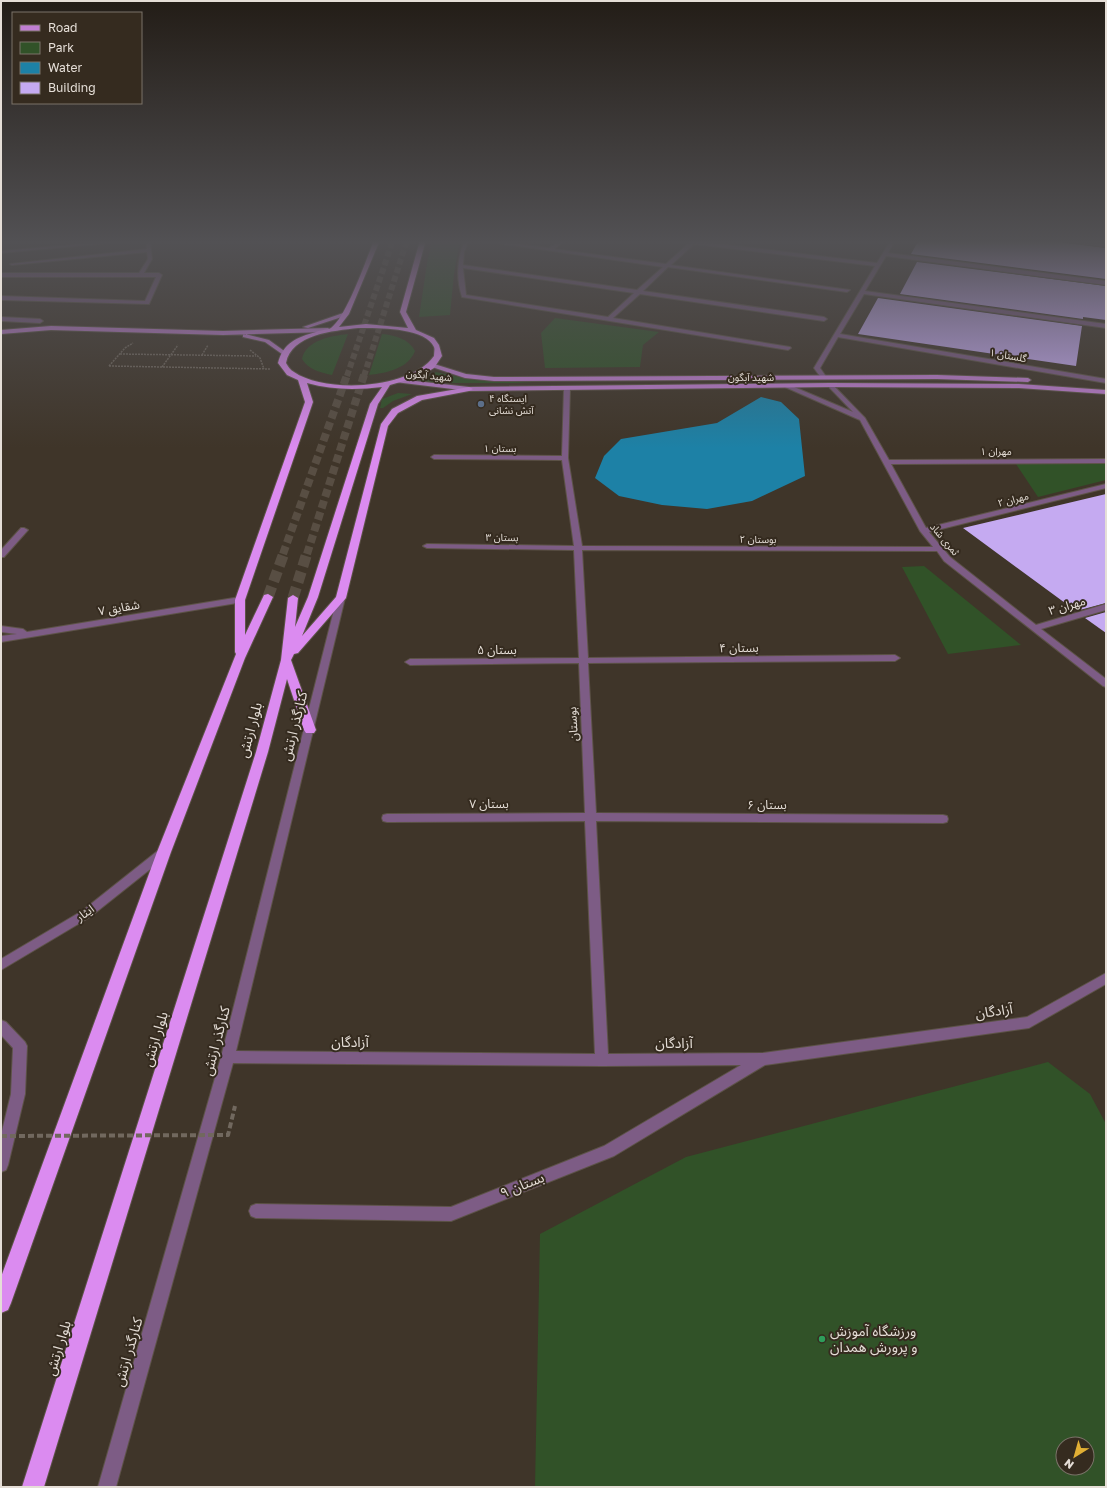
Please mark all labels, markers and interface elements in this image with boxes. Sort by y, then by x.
legend [12,12,142,104]
text: Road [48,20,77,35]
text: Park [48,40,74,55]
text: Water [48,60,82,75]
text: Building [48,80,96,95]
street label: گلستان ۱ [989,346,1028,364]
street label: شهید آبگون [405,367,453,384]
street label: شهید آبگون [728,371,774,384]
place label: ایستگاه ۴ آتش نشانی [489,392,535,416]
marker: ایستگاه ۴ آتش نشانی [476,399,486,409]
street label: بستان ۱ [484,442,517,454]
street label: ۱ مهران [980,445,1012,458]
street label: مهران ۲ [996,489,1030,510]
street label: ثمری شاد [927,520,962,558]
street label: بستان ۳ [485,531,519,543]
street label: بوستان ۲ [740,533,777,546]
street label: مهران ۳ [1047,593,1087,618]
street label: شقایق ۷ [97,596,141,620]
street label: بستان ۴ [719,640,759,655]
street label: بستان ۵ [477,642,517,657]
street label: کنارگذر ارتش [277,689,311,763]
street label: بلوار ارتش [234,700,266,760]
street label: بوستان [564,706,581,742]
street label: بستان ۷ [469,796,509,811]
street label: بستان ۶ [747,797,787,812]
street label: ایثار [72,901,97,925]
street label: آزادگان [974,999,1015,1023]
street label: کنارگذر ارتش [198,1004,234,1078]
street label: بلوار ارتش [138,1009,172,1069]
street label: آزادگان [331,1033,370,1051]
street label: آزادگان [655,1034,694,1052]
street label: بستان ۹ [497,1168,547,1202]
street label: کنارگذر ارتش [110,1315,147,1389]
street label: بلوار ارتش [41,1318,75,1378]
place label: ورزشگاه آموزش و پرورش همدان [830,1322,917,1357]
marker: ورزشگاه آموزش و پرورش همدان [817,1334,827,1344]
north arrow [1055,1436,1095,1476]
text: N [1061,1457,1076,1472]

